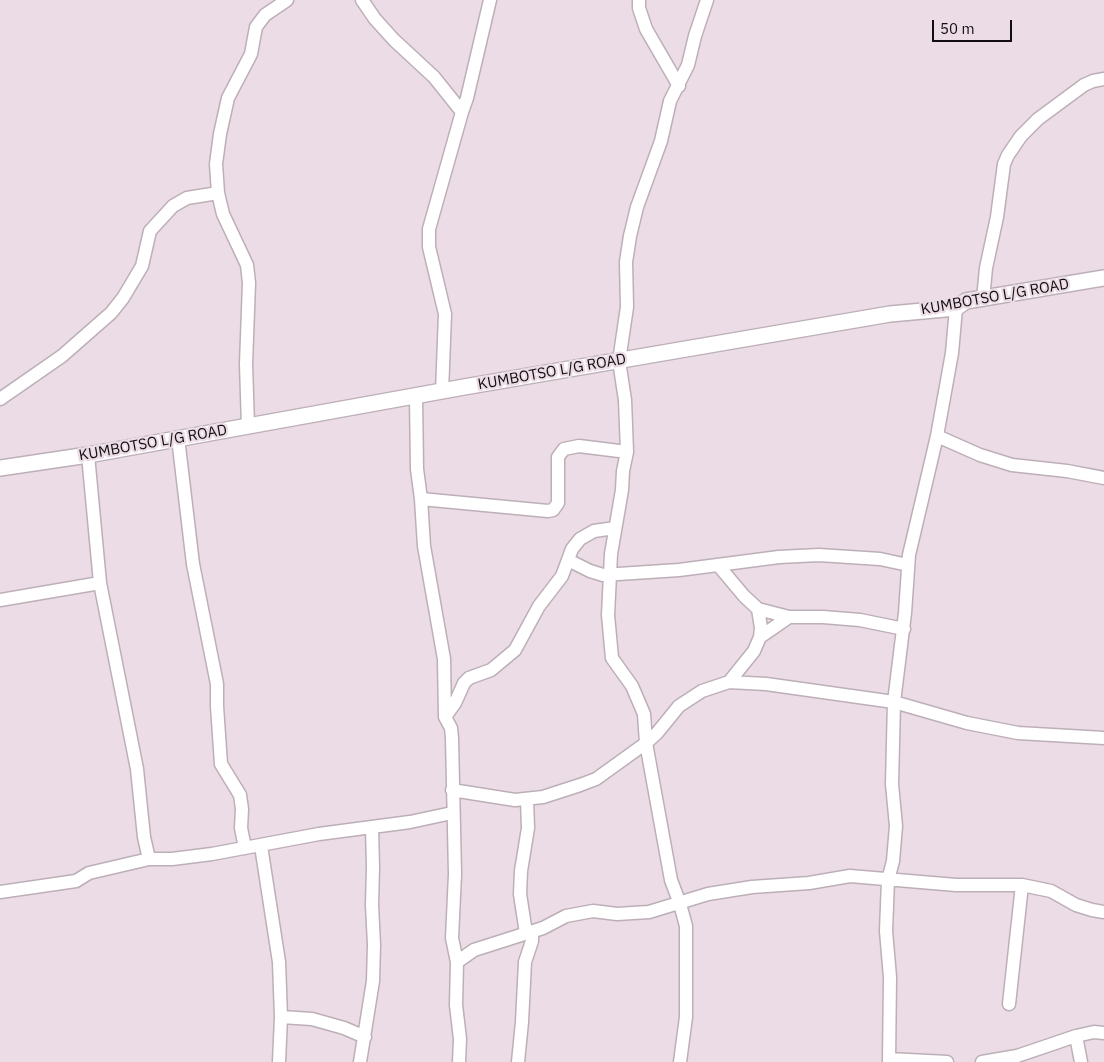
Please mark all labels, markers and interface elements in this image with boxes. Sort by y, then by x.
scale bar [934,10,1014,42]
text: 50 m [940,19,975,38]
street label: KUMBOTSO L/G ROAD [919,275,1071,319]
street label: KUMBOTSO L/G ROAD [476,350,628,394]
street label: KUMBOTSO L/G ROAD [77,421,229,465]

